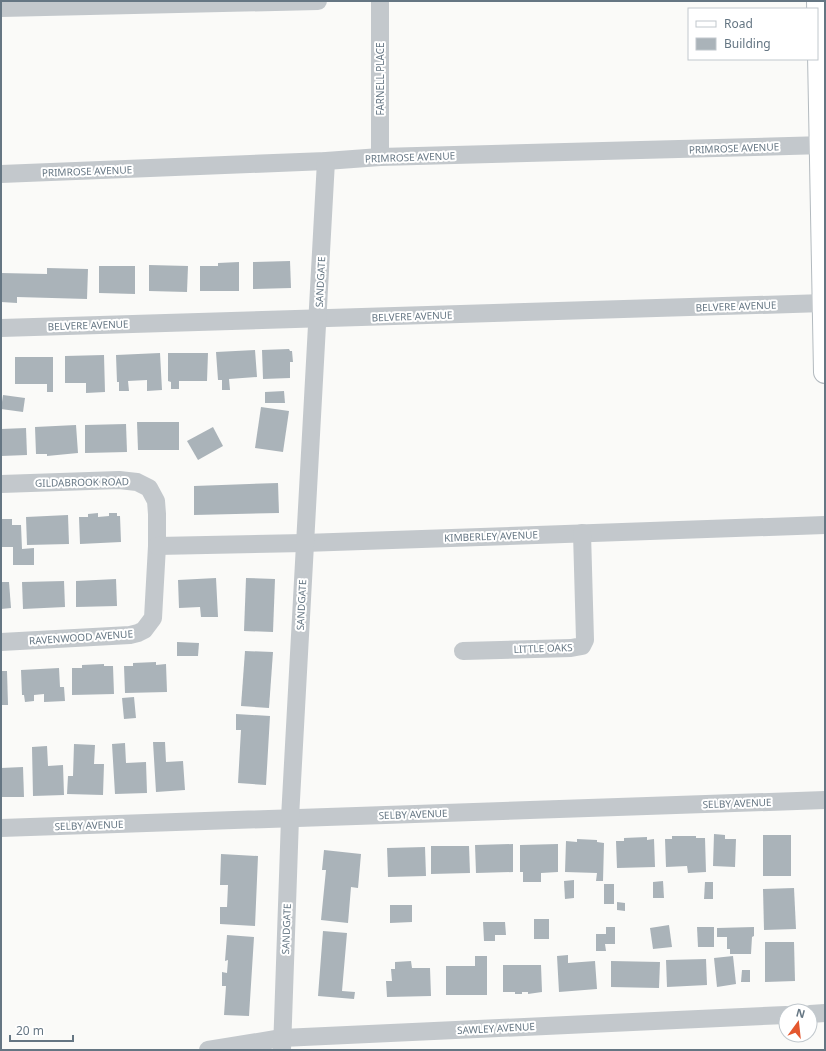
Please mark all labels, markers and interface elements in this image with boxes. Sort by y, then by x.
legend [688,8,818,60]
text: Road [724,15,753,32]
text: Building [724,35,771,52]
street label: FARNELL PLACE [373,42,387,116]
street label: PRIMROSE AVENUE [689,139,779,157]
street label: PRIMROSE AVENUE [365,148,455,166]
street label: PRIMROSE AVENUE [42,162,132,180]
street label: SANDGATE [312,256,328,308]
street label: BELVERE AVENUE [695,298,777,314]
street label: BELVERE AVENUE [371,308,453,324]
street label: BELVERE AVENUE [47,317,129,333]
street label: GILDABROOK ROAD [35,474,129,490]
street label: KIMBERLEY AVENUE [444,527,538,545]
street label: SANDGATE [293,579,309,631]
street label: RAVENWOOD AVENUE [29,626,133,648]
street label: LITTLE OAKS [513,640,573,656]
street label: SELBY AVENUE [702,795,772,811]
street label: SELBY AVENUE [378,806,448,822]
street label: SELBY AVENUE [54,817,124,833]
street label: SANDGATE [278,903,294,955]
north arrow [778,1003,818,1043]
text: N [794,1004,807,1021]
scale bar [10,1017,73,1043]
street label: SAWLEY AVENUE [457,1019,535,1037]
text: 20 m [16,1022,44,1039]

